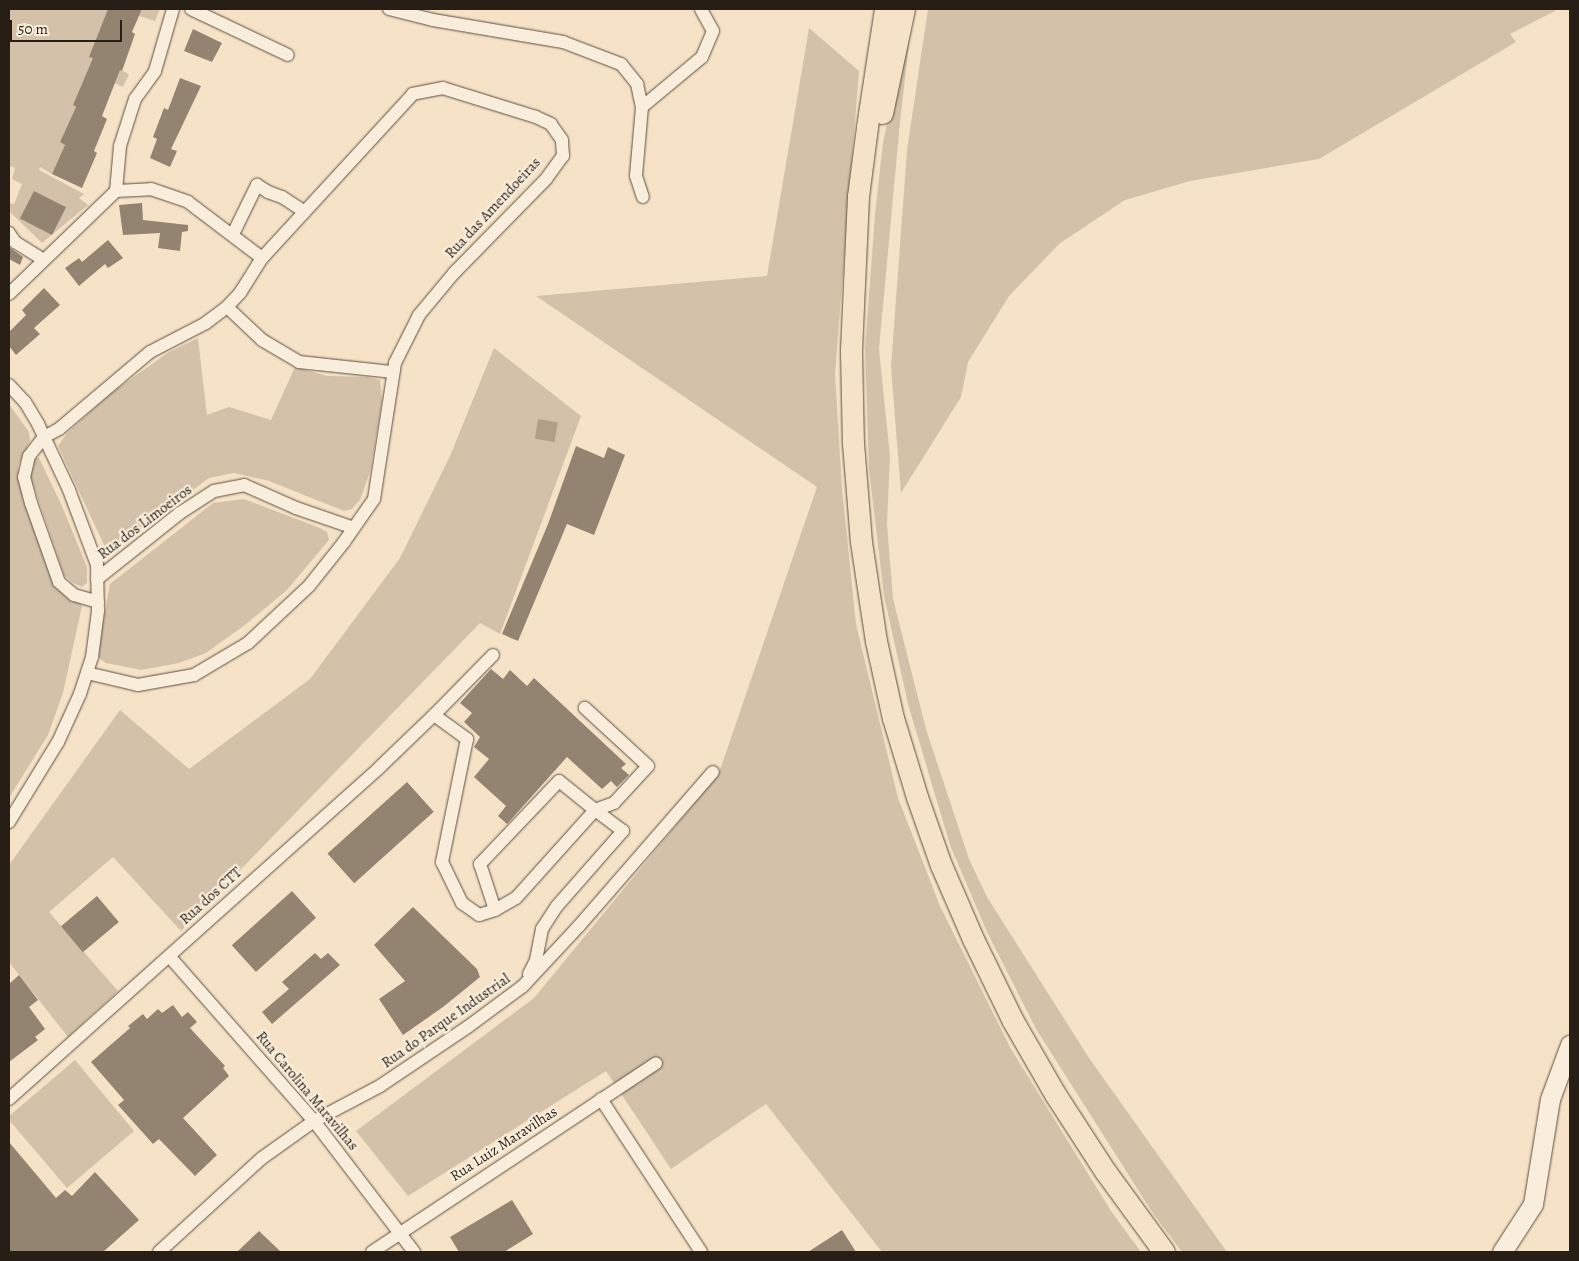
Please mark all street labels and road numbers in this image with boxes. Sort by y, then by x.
street label: Rua das Amendoeiras [441,154,545,262]
street label: Rua dos Limoeiros [94,481,196,563]
street label: Rua dos CTT [176,863,246,929]
street label: Rua do Parque Industrial [378,970,514,1072]
street label: Rua Carolina Maravilhas [252,1028,362,1154]
street label: Rua Luiz Maravilhas [447,1103,561,1185]

